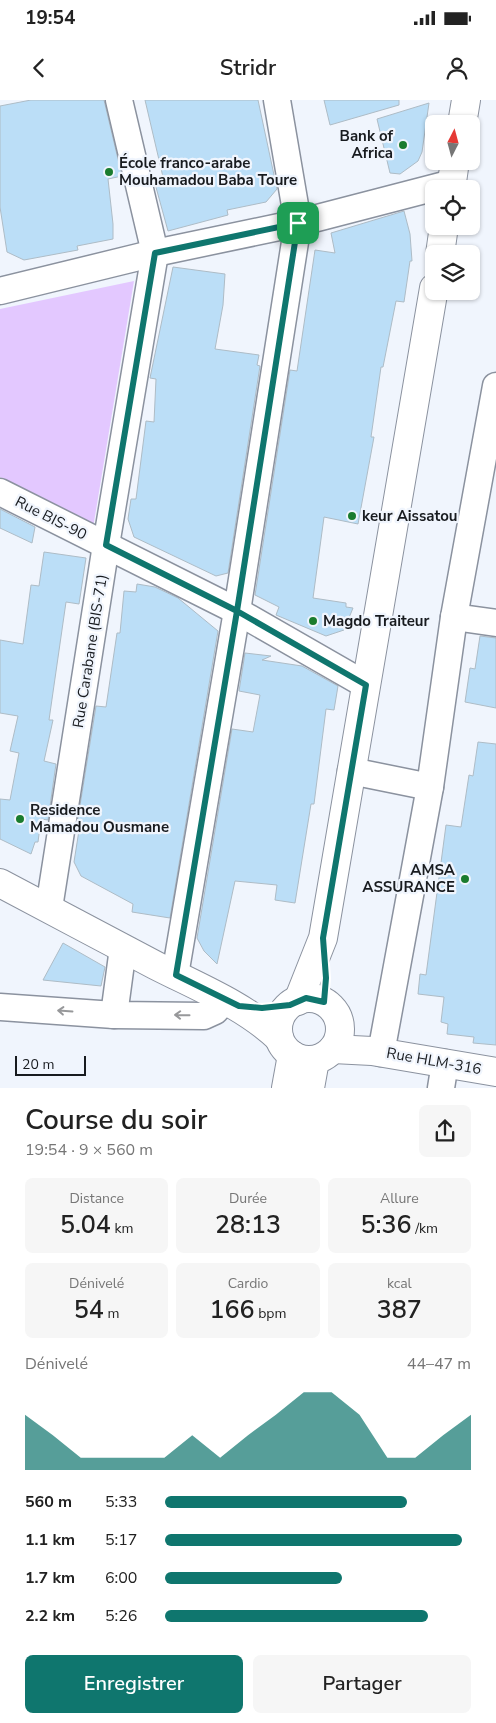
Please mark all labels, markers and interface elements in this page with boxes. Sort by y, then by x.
text: 19:54 [25,5,75,31]
text: Stridr [220,53,276,83]
icon: back [25,54,53,82]
icon: person [443,54,471,82]
north arrow [425,115,480,170]
map controls [425,115,480,300]
place label: Bank of Africa [340,126,394,163]
marker: Bank of Africa [397,139,409,151]
place label: École franco-arabe Mouhamadou Baba Toure [119,153,297,190]
marker: École franco-arabe Mouhamadou Baba Toure [103,166,115,178]
button: locate [425,180,480,235]
pin [277,202,319,244]
icon: arrive [284,209,312,237]
button: layers [425,245,480,300]
street label: Rue BIS-90 [12,491,90,545]
place label: keur Aissatou [362,506,457,526]
marker: keur Aissatou [346,510,358,522]
street label: Rue Carabane (BIS-71) [68,573,112,729]
place label: Magdo Traiteur [323,611,429,631]
marker: Magdo Traiteur [307,615,319,627]
place label: Residence Mamadou Ousmane [30,800,169,837]
marker: Residence Mamadou Ousmane [14,813,26,825]
place label: AMSA ASSURANCE [362,860,456,897]
marker: AMSA ASSURANCE [459,873,471,885]
one-way arrow [57,1007,73,1016]
one-way arrow [175,1011,191,1020]
street label: Rue HLM-316 [385,1043,483,1079]
scale bar [15,1053,86,1076]
text: 20 m [22,1055,54,1074]
text: Course du soir [25,1101,207,1139]
button: share [419,1105,471,1157]
text: 19:54 · 9 × 560 m [25,1139,153,1161]
text: Distance [69,1189,124,1208]
text: Durée [229,1189,267,1208]
text: Allure [380,1189,419,1208]
text: 5.04 [60,1208,111,1242]
text: 28:13 [215,1208,281,1242]
text: 5:36 [361,1208,412,1242]
text: km [111,1219,133,1238]
text: /km [412,1219,438,1238]
text: Dénivelé [69,1274,124,1293]
text: Cardio [228,1274,268,1293]
text: kcal [387,1274,412,1293]
text: 54 [74,1293,104,1327]
text: 166 [210,1293,255,1327]
text: 387 [377,1293,422,1327]
text: m [104,1304,119,1323]
text: bpm [255,1304,286,1323]
text: Dénivelé [25,1353,88,1375]
text: 44–47 m [407,1353,471,1375]
text: 560 m [25,1491,72,1513]
text: 5:33 [105,1491,137,1513]
text: 1.1 km [25,1529,75,1551]
text: 5:17 [105,1529,137,1551]
text: 1.7 km [25,1567,75,1589]
text: 6:00 [105,1567,137,1589]
text: 2.2 km [25,1605,75,1627]
text: 5:26 [105,1605,137,1627]
button: Enregistrer [25,1655,243,1713]
button: Partager [253,1655,471,1713]

